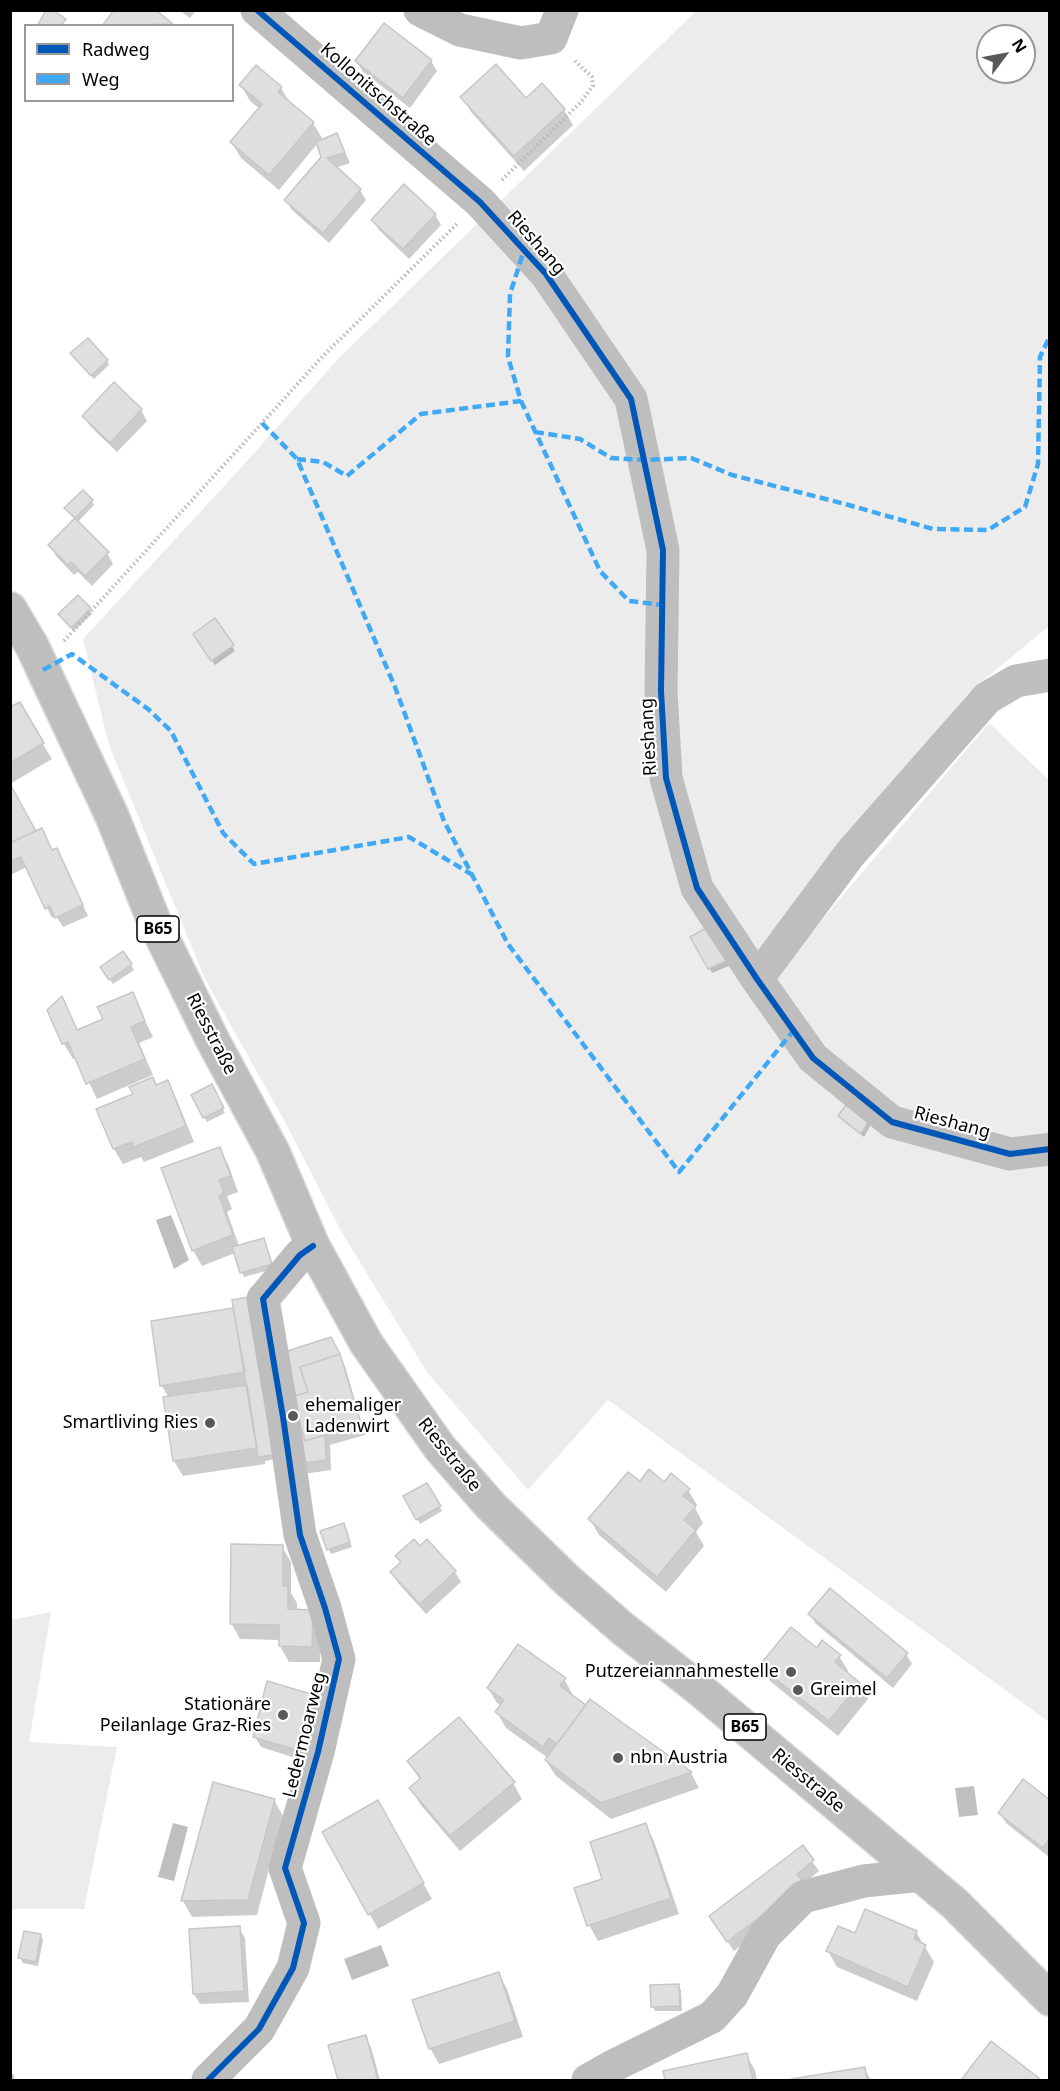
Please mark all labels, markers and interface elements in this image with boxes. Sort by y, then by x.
legend [24,24,234,102]
north arrow [976,24,1036,84]
text: N [1007,34,1032,57]
text: Radweg [82,37,150,61]
street label: Kollonitschstraße [316,39,440,151]
text: Weg [82,67,120,91]
street label: Rieshang [502,206,570,280]
street label: Rieshang [636,697,662,777]
road number: B65 [137,916,179,942]
street label: Riesstraße [181,990,241,1078]
street label: Rieshang [912,1102,992,1144]
place label: ehemaliger Ladenwirt [305,1395,401,1438]
marker: ehemaliger Ladenwirt [286,1409,300,1423]
place label: Smartliving Ries [63,1412,198,1434]
street label: Riesstraße [413,1414,485,1496]
marker: Smartliving Ries [203,1416,217,1430]
place label: Putzereiannahmestelle [585,1661,779,1683]
marker: Putzereiannahmestelle [784,1665,798,1679]
street label: Ledermoarweg [279,1670,331,1800]
place label: Greimel [810,1679,877,1701]
marker: Greimel [791,1683,805,1697]
place label: Stationäre Peilanlage Graz-Ries [100,1694,271,1736]
marker: Stationäre Peilanlage Graz-Ries [276,1708,290,1722]
road number: B65 [724,1714,766,1740]
street label: Riesstraße [767,1744,849,1818]
place label: nbn Austria [630,1747,728,1769]
marker: nbn Austria [611,1751,625,1765]

